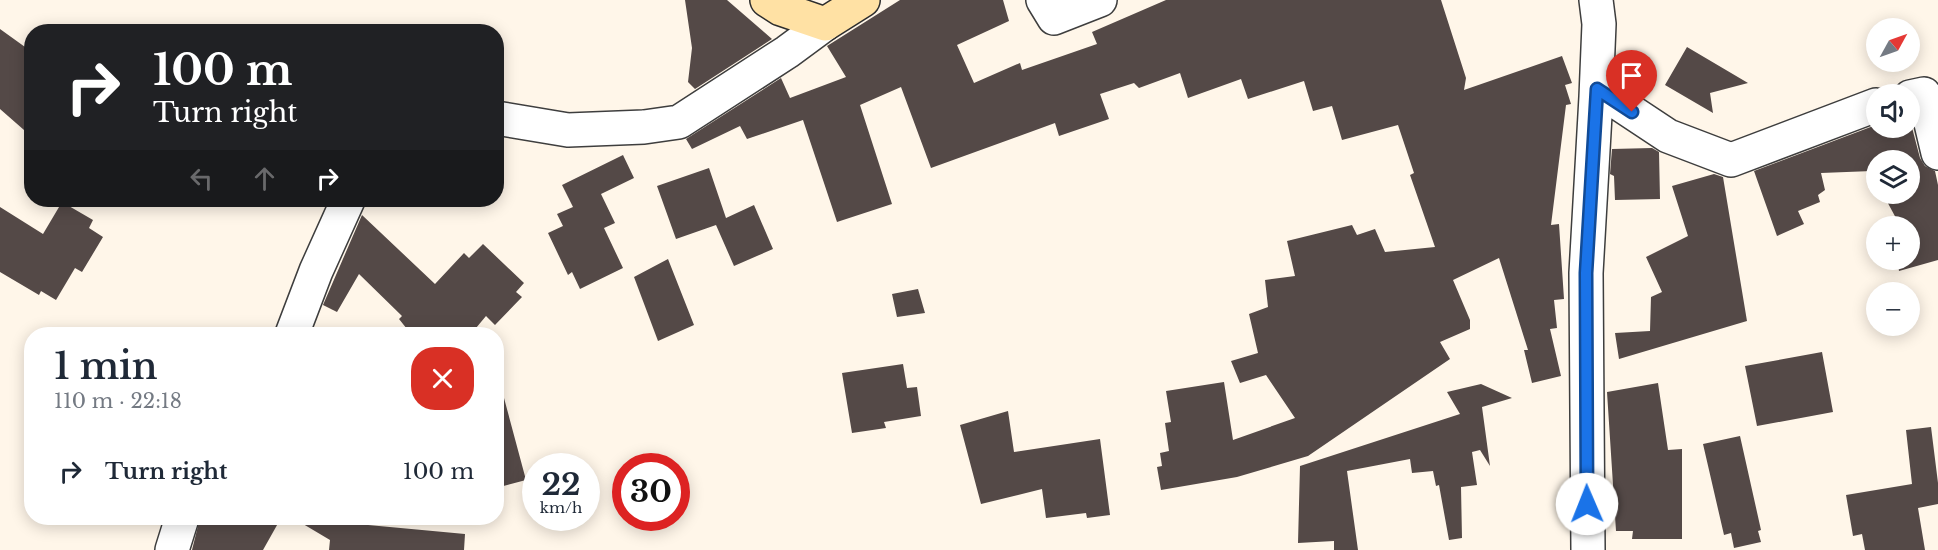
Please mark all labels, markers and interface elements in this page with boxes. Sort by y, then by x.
north arrow [1866,18,1920,72]
map controls [1866,18,1920,336]
text: 100 m [153,44,292,96]
icon: right [54,48,132,126]
pin [1606,50,1657,112]
icon: arrive [1615,59,1648,92]
button: sound [1866,84,1920,138]
text: Turn right [153,96,297,129]
button: layers [1866,150,1920,204]
icon: left [185,162,218,195]
icon: ahead [248,162,281,195]
icon: right [311,162,344,195]
button: + [1866,216,1920,270]
button: − [1866,282,1920,336]
text: 1 min [54,344,158,389]
button: close [411,347,474,410]
text: 110 m · 22:18 [54,389,182,413]
speed limit sign: 30 [612,453,690,531]
icon: right [54,455,87,488]
text: Turn right [105,458,227,485]
text: 100 m [403,458,474,485]
text: 22 [541,466,581,503]
position arrow [1555,472,1619,536]
text: km/h [540,498,582,517]

